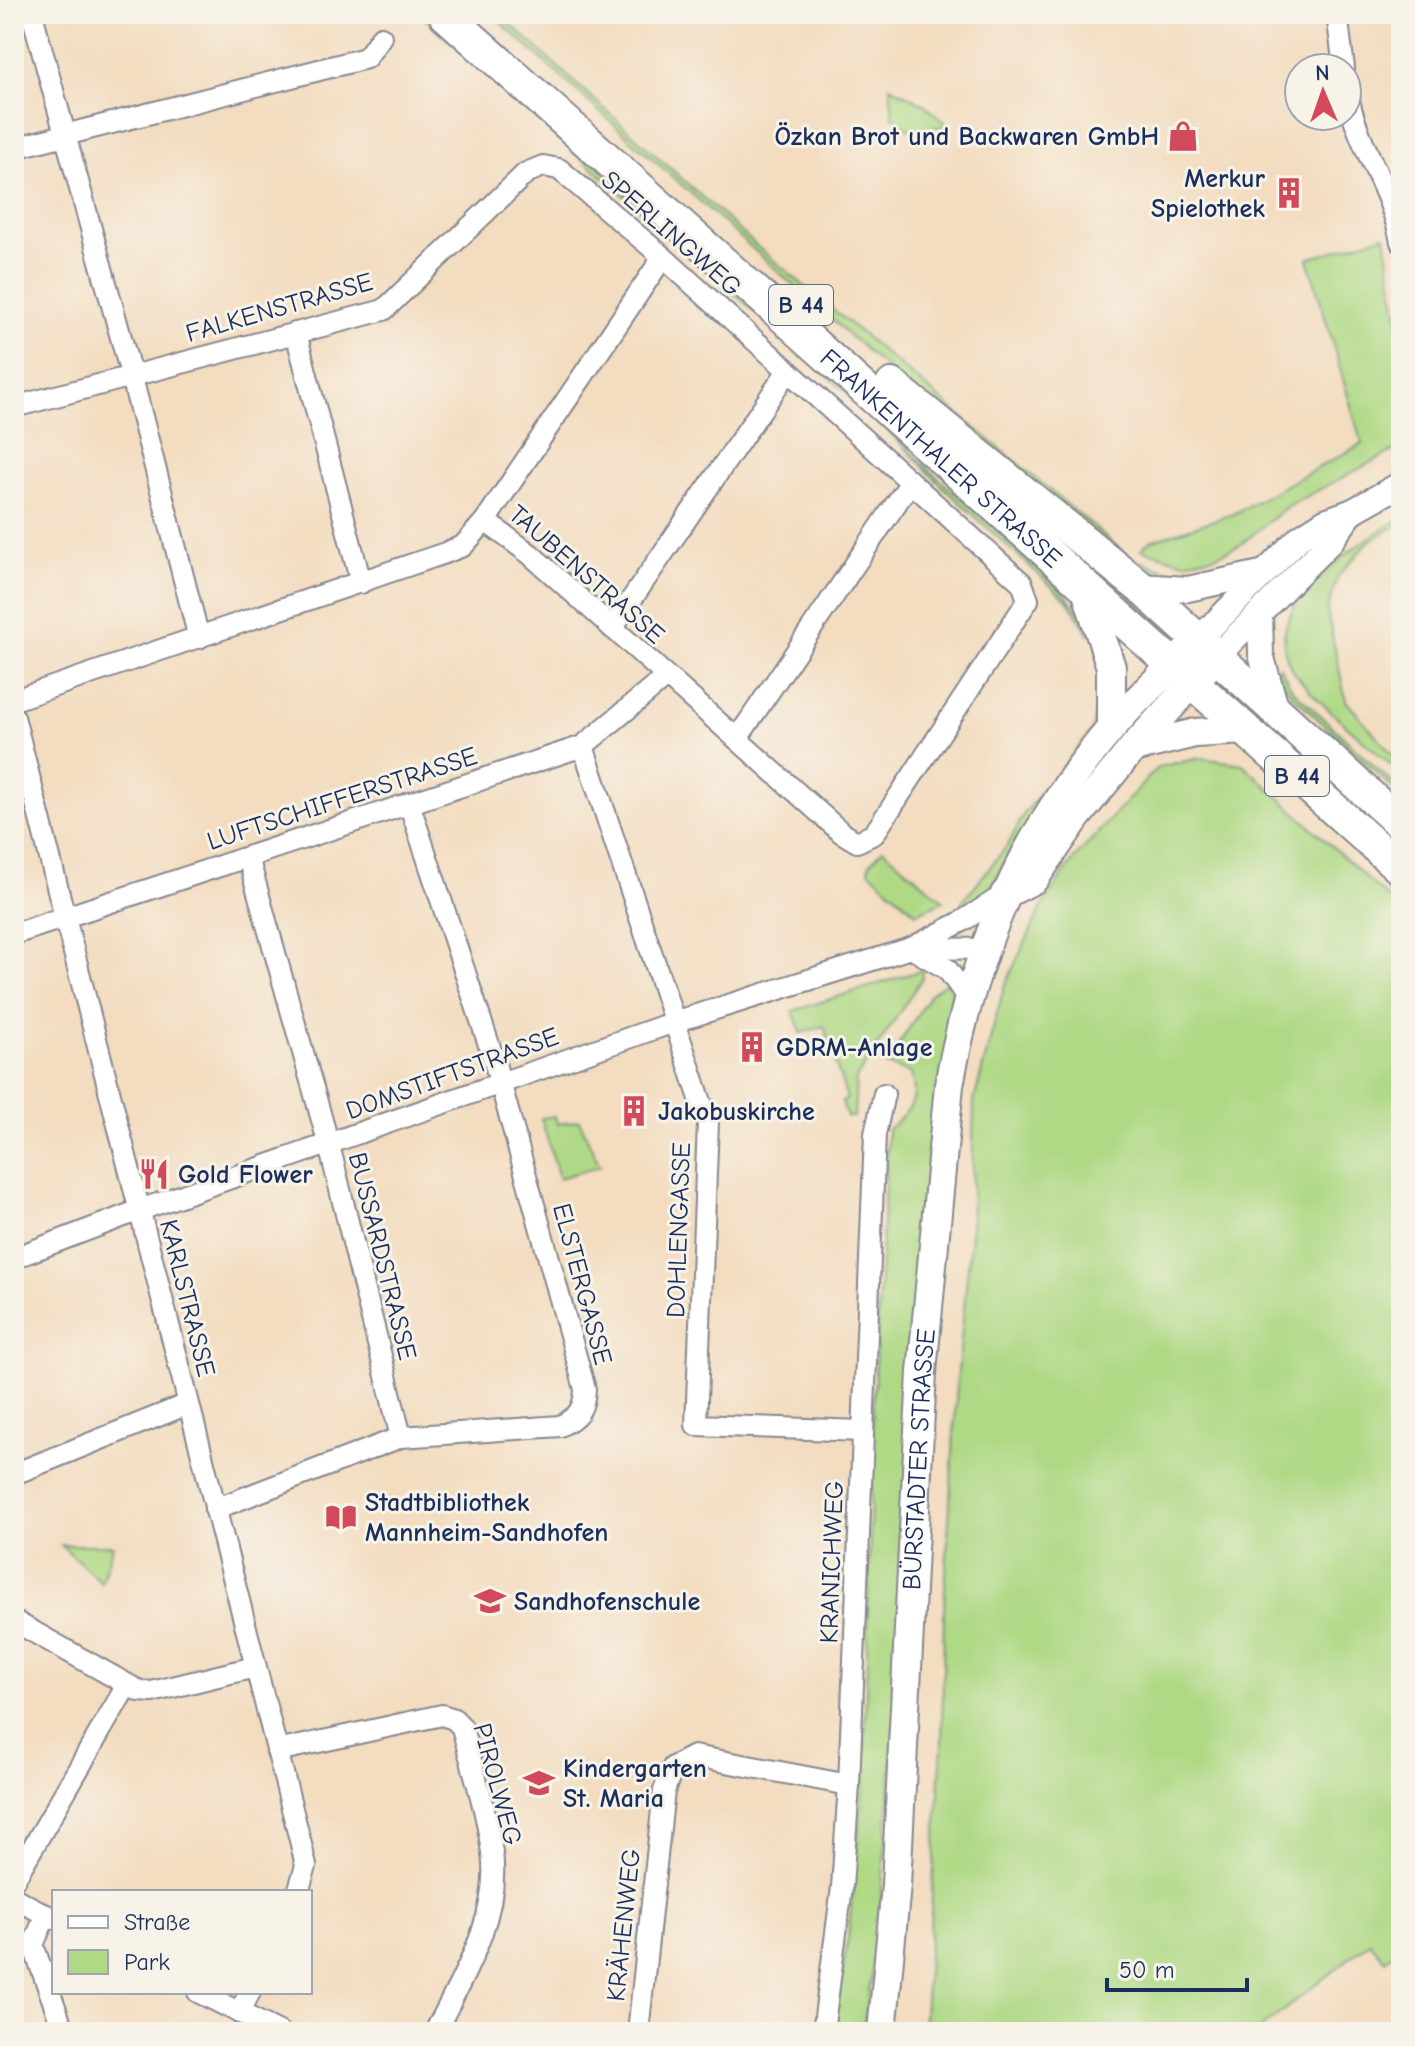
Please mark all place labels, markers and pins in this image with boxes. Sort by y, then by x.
shop icon: Özkan Brot und Backwaren GmbH [1166,119,1200,153]
place label: Özkan Brot und Backwaren GmbH [774,122,1159,152]
place label: Merkur Spielothek [1151,164,1266,224]
building icon: Merkur Spielothek [1272,176,1306,210]
building icon: GDRM-Anlage [735,1030,769,1064]
place label: GDRM-Anlage [776,1033,933,1063]
building icon: Jakobuskirche [617,1094,651,1128]
place label: Jakobuskirche [658,1097,815,1127]
restaurant icon: Gold Flower [137,1157,171,1191]
place label: Gold Flower [178,1160,313,1190]
place label: Stadtbibliothek Mannheim-Sandhofen [365,1488,608,1548]
library icon: Stadtbibliothek Mannheim-Sandhofen [324,1500,358,1534]
school or university icon: Sandhofenschule [473,1584,507,1618]
place label: Sandhofenschule [514,1587,700,1617]
place label: Kindergarten St. Maria [563,1754,707,1814]
school or university icon: Kindergarten St. Maria [522,1766,556,1800]

